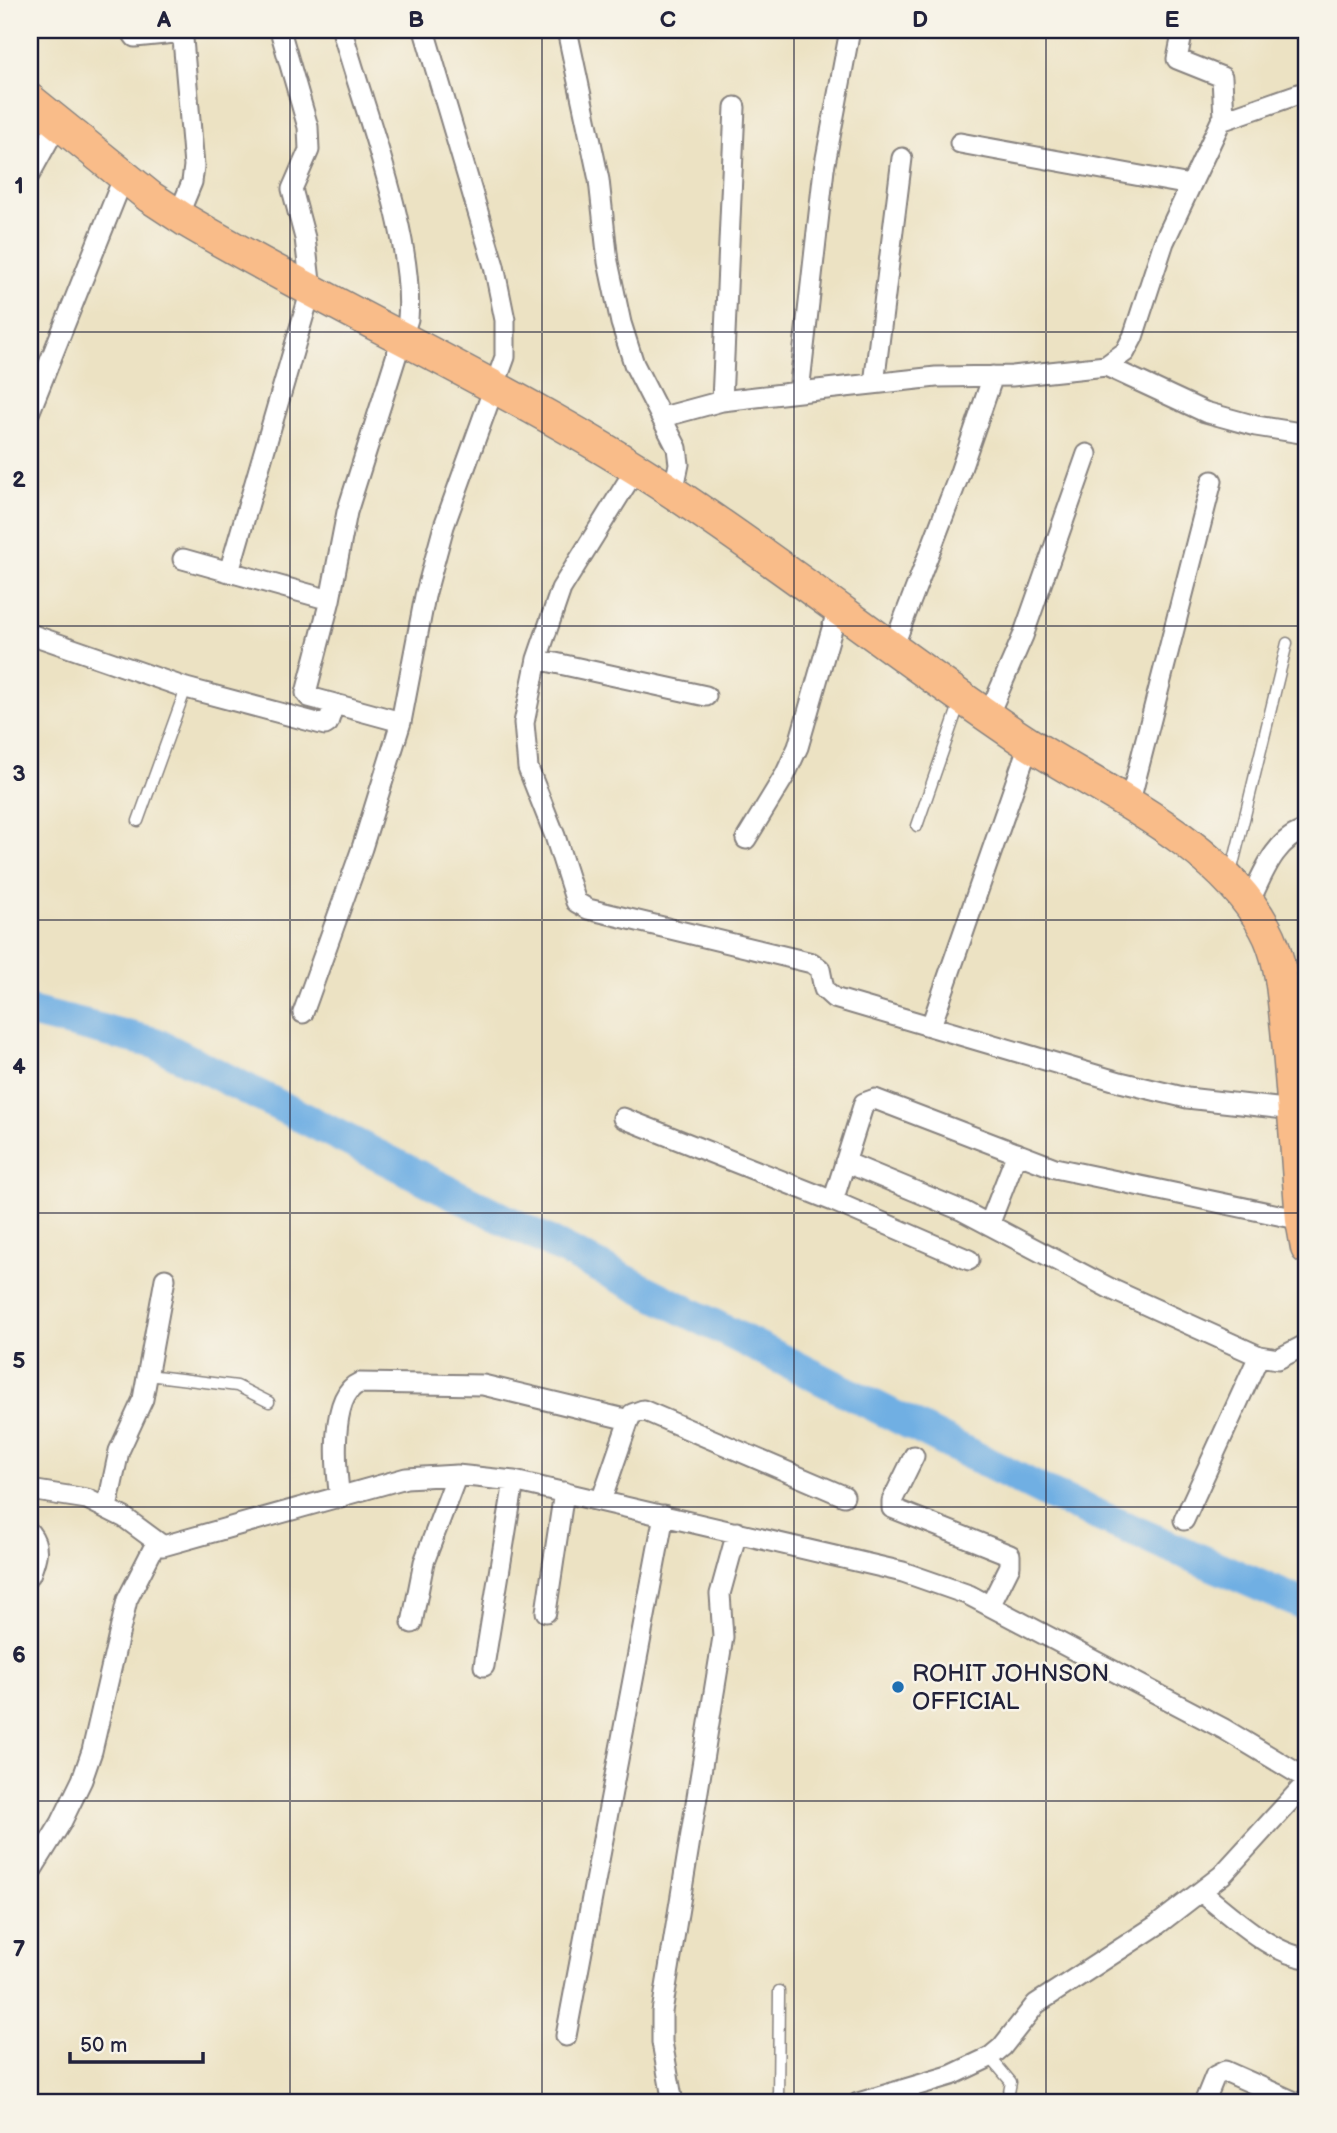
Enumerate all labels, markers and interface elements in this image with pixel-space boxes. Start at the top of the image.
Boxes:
text: A [156,6,172,34]
text: B [408,6,424,34]
text: C [660,6,676,34]
text: D [912,6,928,34]
text: E [1165,6,1180,34]
text: 1 [14,172,24,200]
text: 2 [12,466,26,494]
text: 3 [12,760,26,788]
text: 4 [12,1053,26,1081]
text: 5 [12,1347,26,1375]
text: 6 [12,1641,26,1669]
place label: ROHIT JOHNSON OFFICIAL [912,1659,1109,1716]
marker: ROHIT JOHNSON OFFICIAL [890,1679,906,1695]
text: 7 [13,1935,26,1963]
scale bar [70,2021,203,2065]
text: 50 m [80,2033,127,2058]

